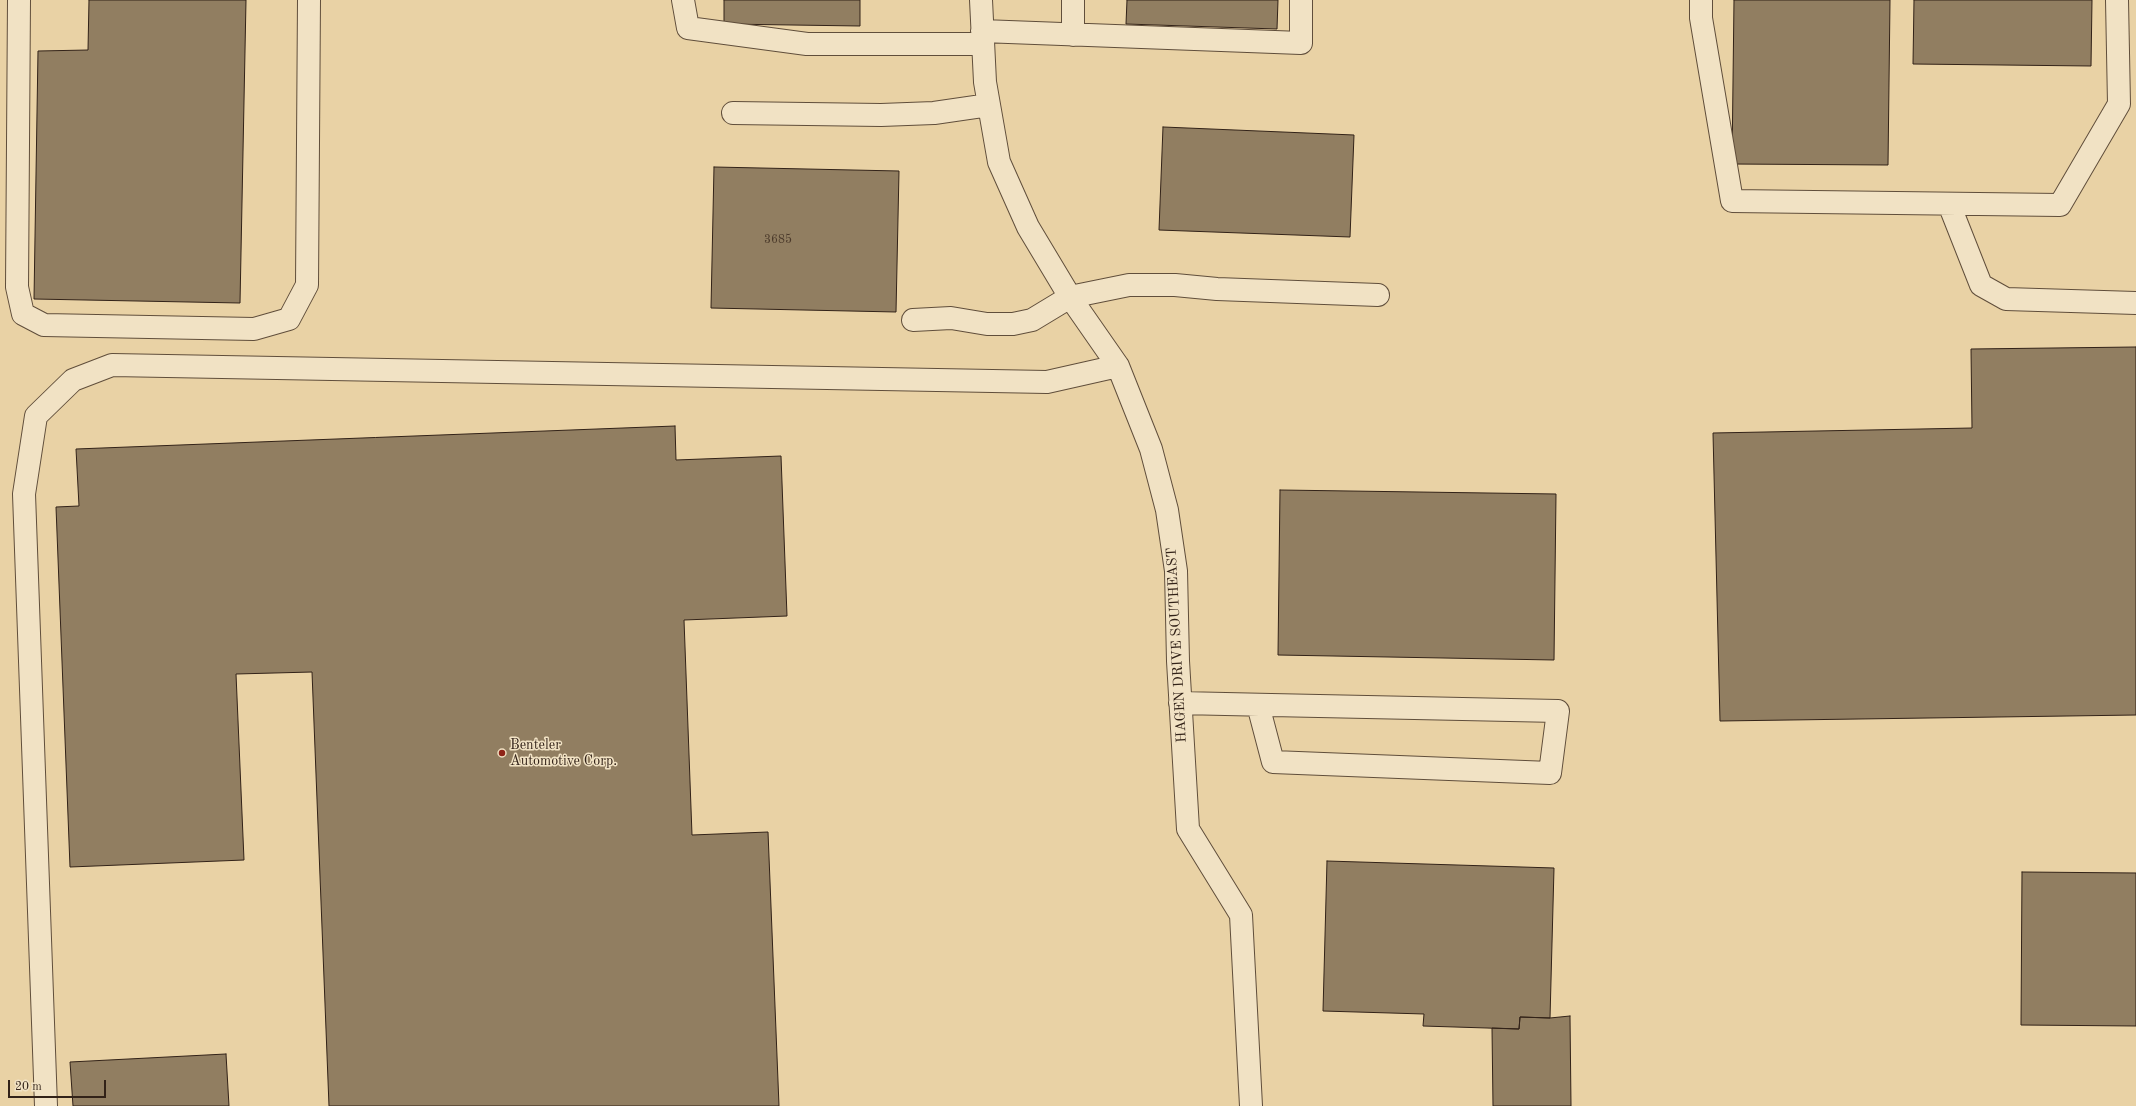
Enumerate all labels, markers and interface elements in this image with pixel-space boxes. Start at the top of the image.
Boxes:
house number: 3685 [764,233,792,247]
street label: HAGEN DRIVE SOUTHEAST [1163,547,1191,743]
place label: Benteler Automotive Corp. [510,737,617,770]
marker: Benteler Automotive Corp. [497,748,507,758]
scale bar [10,1072,108,1098]
text: 20 m [15,1081,42,1093]

